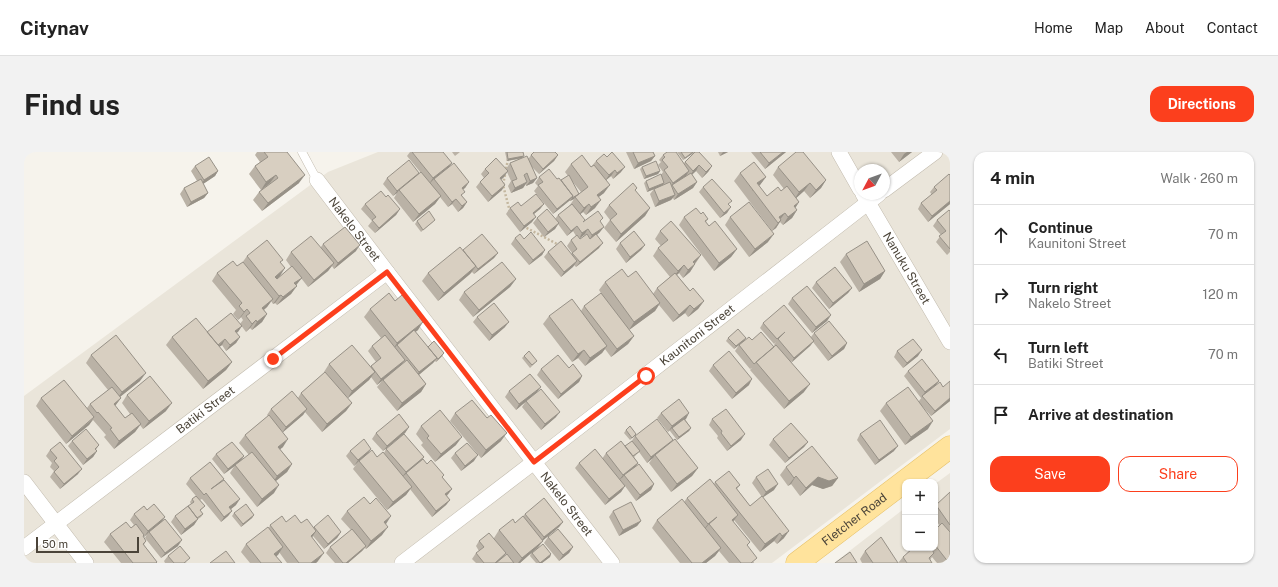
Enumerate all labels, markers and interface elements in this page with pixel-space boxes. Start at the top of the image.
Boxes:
text: Citynav [20,17,89,39]
text: Home [1034,20,1073,36]
text: Map [1095,20,1123,36]
text: About [1145,20,1185,36]
text: Contact [1207,20,1258,36]
button: Directions [1150,86,1254,122]
text: Find us [24,88,120,121]
north arrow [854,164,890,200]
text: 4 min [990,168,1035,188]
text: Walk · 260 m [1160,171,1238,186]
street label: Nakelo Street [326,194,384,264]
text: Continue [1028,219,1093,236]
icon: ahead [990,224,1012,246]
text: 70 m [1208,227,1238,242]
street label: Nanuku Street [880,230,933,307]
text: Kaunitoni Street [1028,236,1126,251]
text: Turn right [1028,279,1098,296]
icon: right [990,284,1012,306]
text: 120 m [1203,287,1238,302]
text: Nakelo Street [1028,296,1111,311]
street label: Kaunitoni Street [657,302,738,369]
text: Turn left [1028,339,1089,356]
icon: left [990,344,1012,366]
text: 70 m [1208,347,1238,362]
route end [264,350,282,368]
text: Batiki Street [1028,356,1104,371]
route start [637,367,655,385]
street label: Batiki Street [173,383,238,437]
icon: arrive [990,404,1012,426]
text: Arrive at destination [1028,406,1173,423]
button: Save [990,456,1110,492]
button: Share [1118,456,1238,492]
street label: Nakelo Street [537,469,596,539]
map controls [902,479,938,551]
button: + [902,479,938,515]
street label: Fletcher Road [819,490,890,549]
button: − [902,515,938,551]
scale bar [36,535,139,554]
text: 50 m [42,538,68,550]

